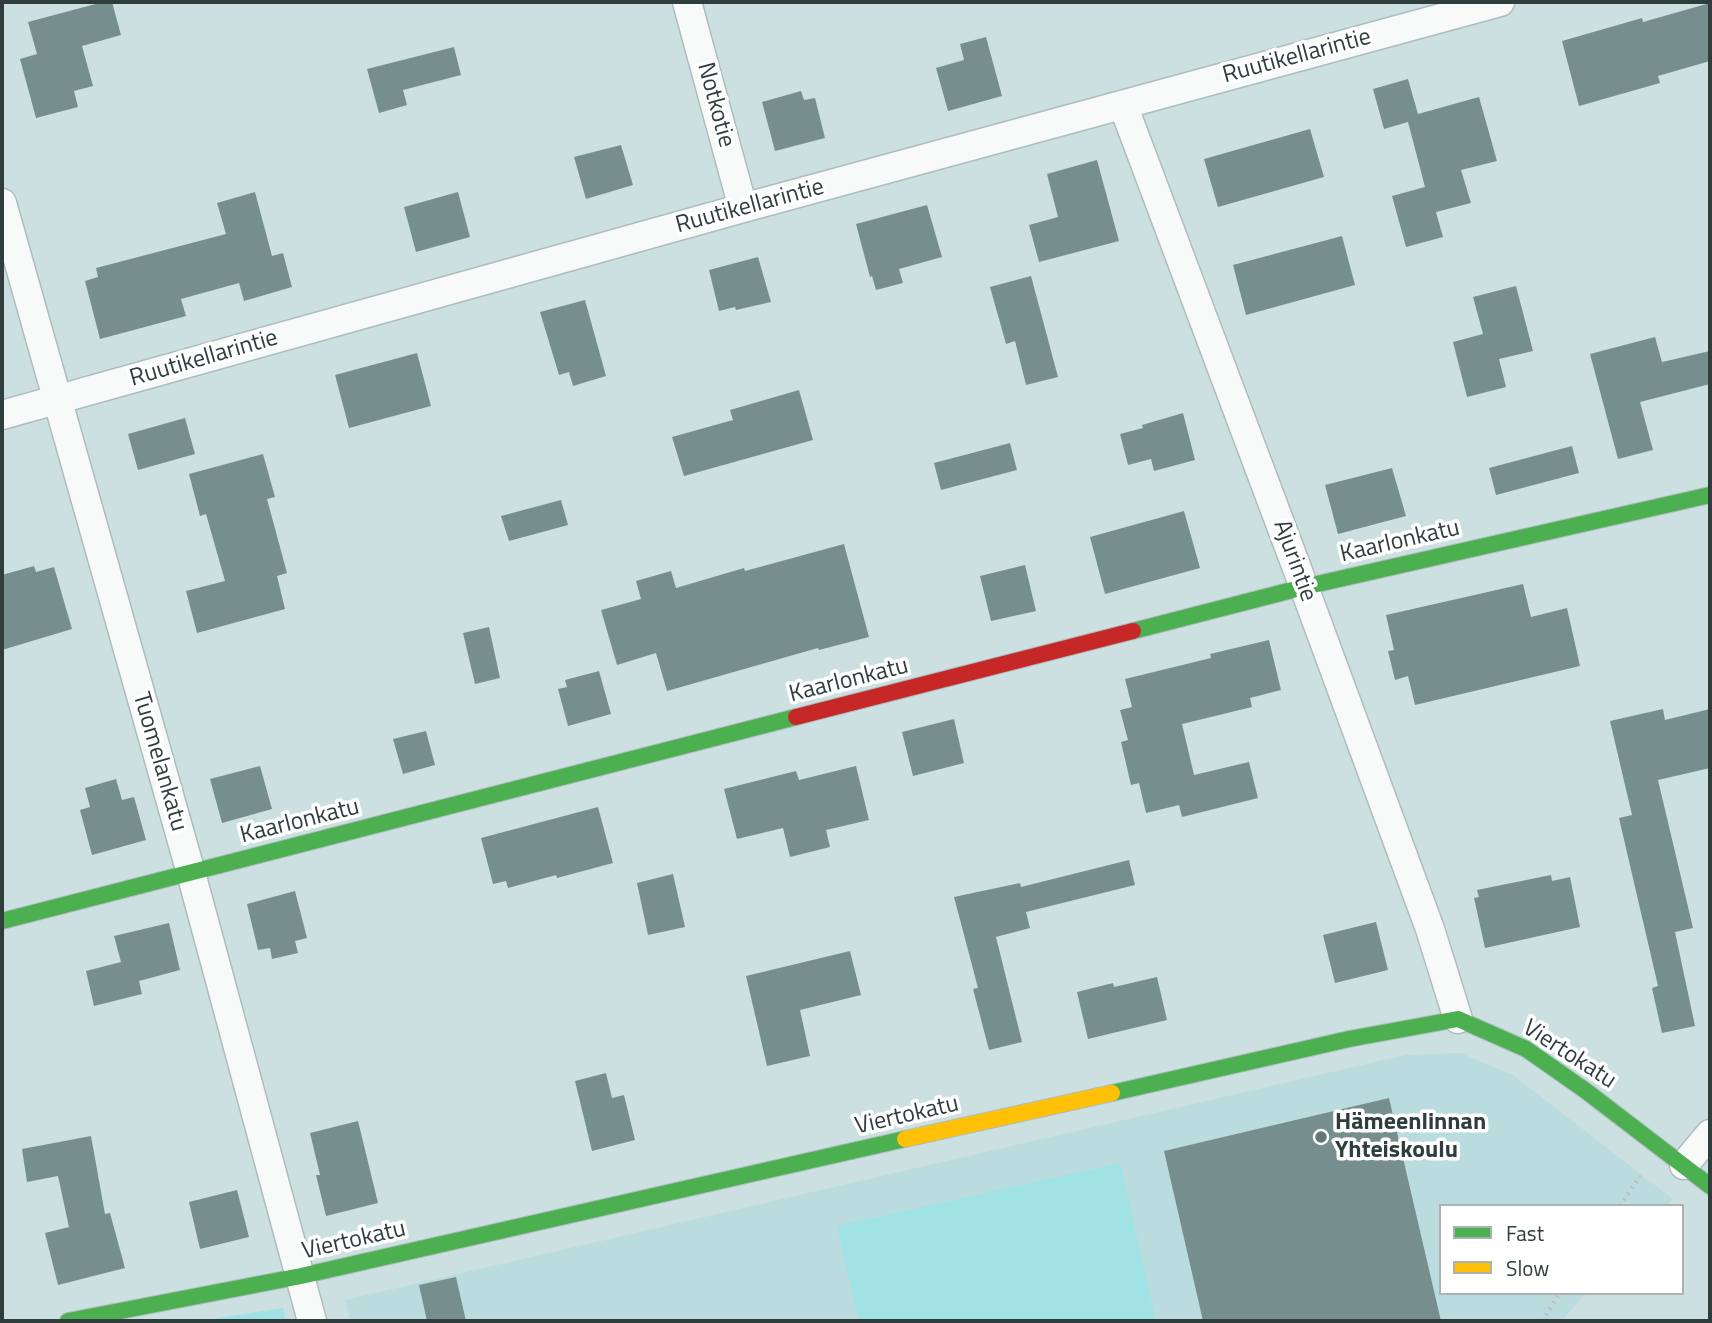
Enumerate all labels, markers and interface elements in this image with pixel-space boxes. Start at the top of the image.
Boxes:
street label: Ruutikellarintie [1220,23,1374,91]
street label: Notkotie [690,59,740,151]
street label: Ruutikellarintie [673,173,827,241]
street label: Ruutikellarintie [127,324,281,394]
street label: Kaarlonkatu [1337,514,1463,570]
street label: Ajurintie [1266,516,1322,606]
street label: Kaarlonkatu [786,652,912,710]
street label: Tuomelankatu [125,689,193,835]
street label: Kaarlonkatu [237,793,363,851]
street label: Viertokatu [1517,1014,1621,1096]
street label: Viertokatu [852,1090,962,1142]
place label: Hämeenlinnan Yhteiskoulu [1335,1109,1486,1165]
marker: Hämeenlinnan Yhteiskoulu [1313,1129,1329,1145]
legend [1439,1204,1684,1295]
street label: Viertokatu [299,1215,409,1267]
text: Fast [1506,1217,1544,1249]
text: Slow [1506,1252,1549,1284]

